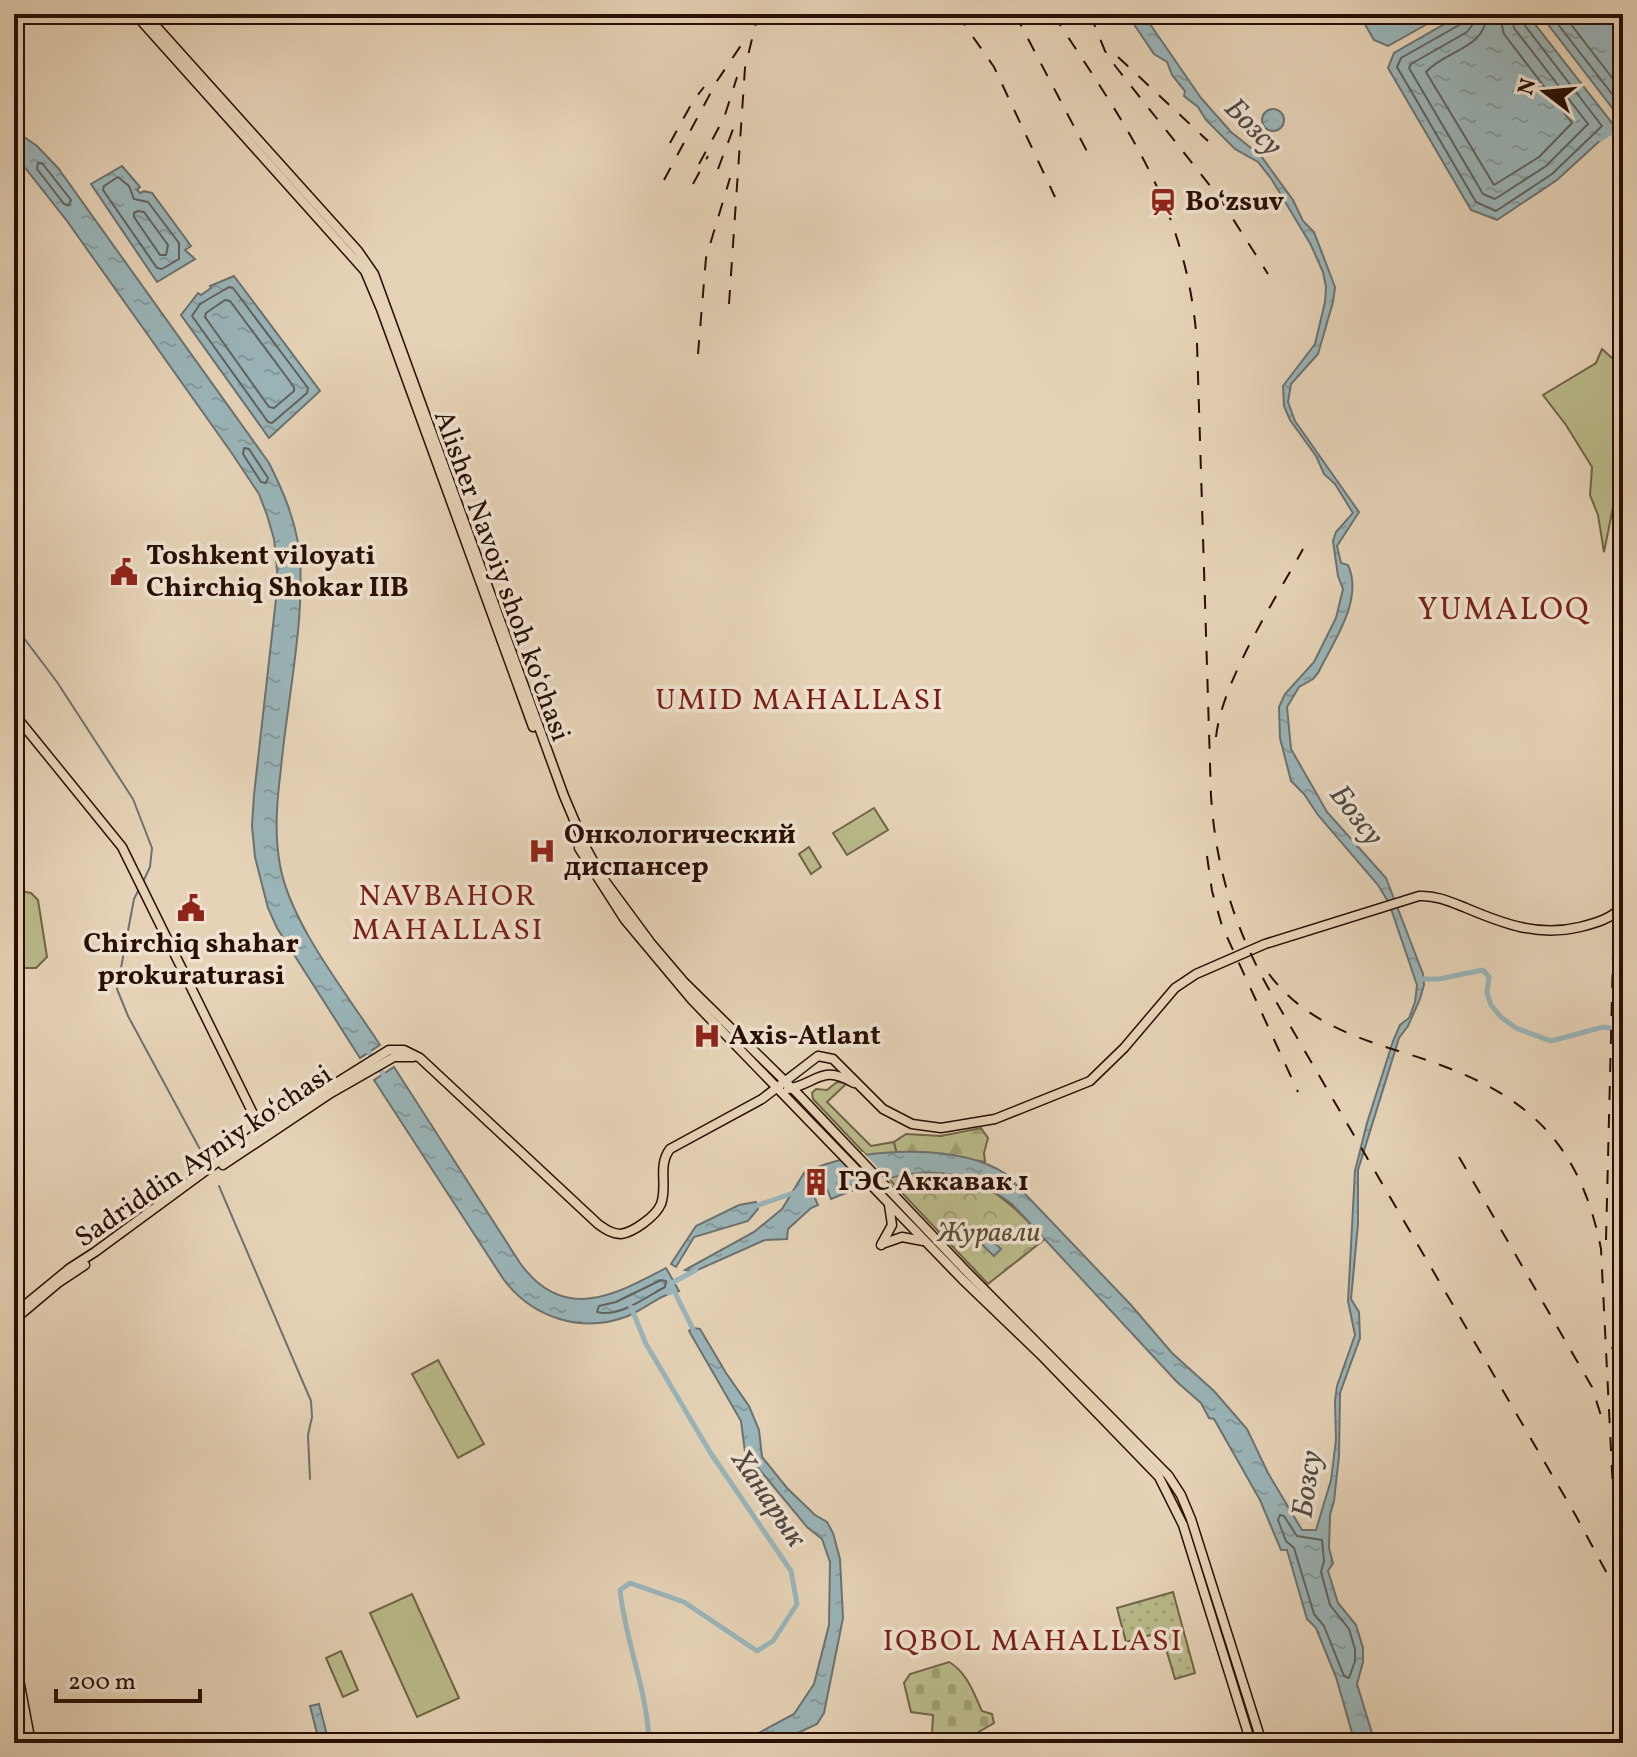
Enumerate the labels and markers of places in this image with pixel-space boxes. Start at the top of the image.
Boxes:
place label: Bo‘zsuv [1185,183,1285,222]
station icon: Bo‘zsuv [1148,187,1178,217]
place label: Toshkent viloyati Chirchiq Shokar IIB [146,537,409,608]
public building icon: Toshkent viloyati Chirchiq Shokar IIB [109,557,139,587]
place label: Онкологический диспансер [564,816,796,887]
hospital icon: Онкологический диспансер [527,836,557,866]
public building icon: Chirchiq shahar prokuraturasi [176,893,206,923]
place label: Chirchiq shahar prokuraturasi [83,925,299,996]
place label: Axis-Atlant [729,1017,881,1056]
hospital icon: Axis-Atlant [692,1021,722,1051]
place label: ГЭС Аккавак 1 [838,1163,1029,1202]
building icon: ГЭС Аккавак 1 [801,1167,831,1197]

